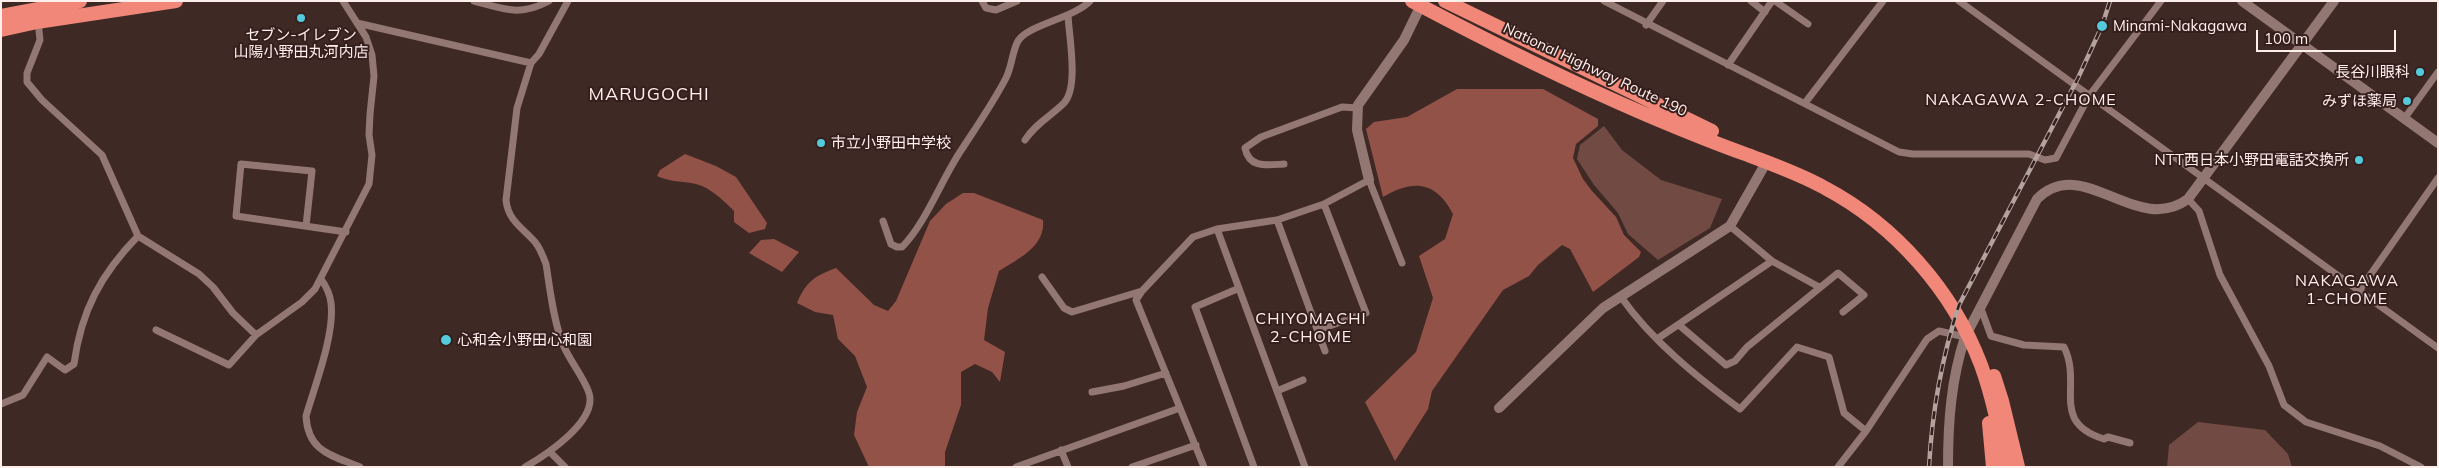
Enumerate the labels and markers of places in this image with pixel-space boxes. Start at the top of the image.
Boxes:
marker: セブン-イレブン 山陽小野田丸河内店 [295,12,307,24]
place label: Minami-Nakagawa [2113,17,2247,35]
marker: Minami-Nakagawa [2095,19,2109,33]
place label: セブン-イレブン 山陽小野田丸河内店 [234,26,368,61]
place label: 長谷川眼科 [2335,63,2410,81]
marker: 長谷川眼科 [2414,66,2426,78]
place label: みずほ薬局 [2322,92,2397,110]
marker: みずほ薬局 [2401,95,2413,107]
place label: 市立小野田中学校 [831,134,951,152]
marker: 市立小野田中学校 [815,137,827,149]
place label: NTT西日本小野田電話交換所 [2155,151,2349,169]
marker: NTT西日本小野田電話交換所 [2353,154,2365,166]
place label: 心和会小野田心和園 [457,331,592,349]
marker: 心和会小野田心和園 [439,333,453,347]

